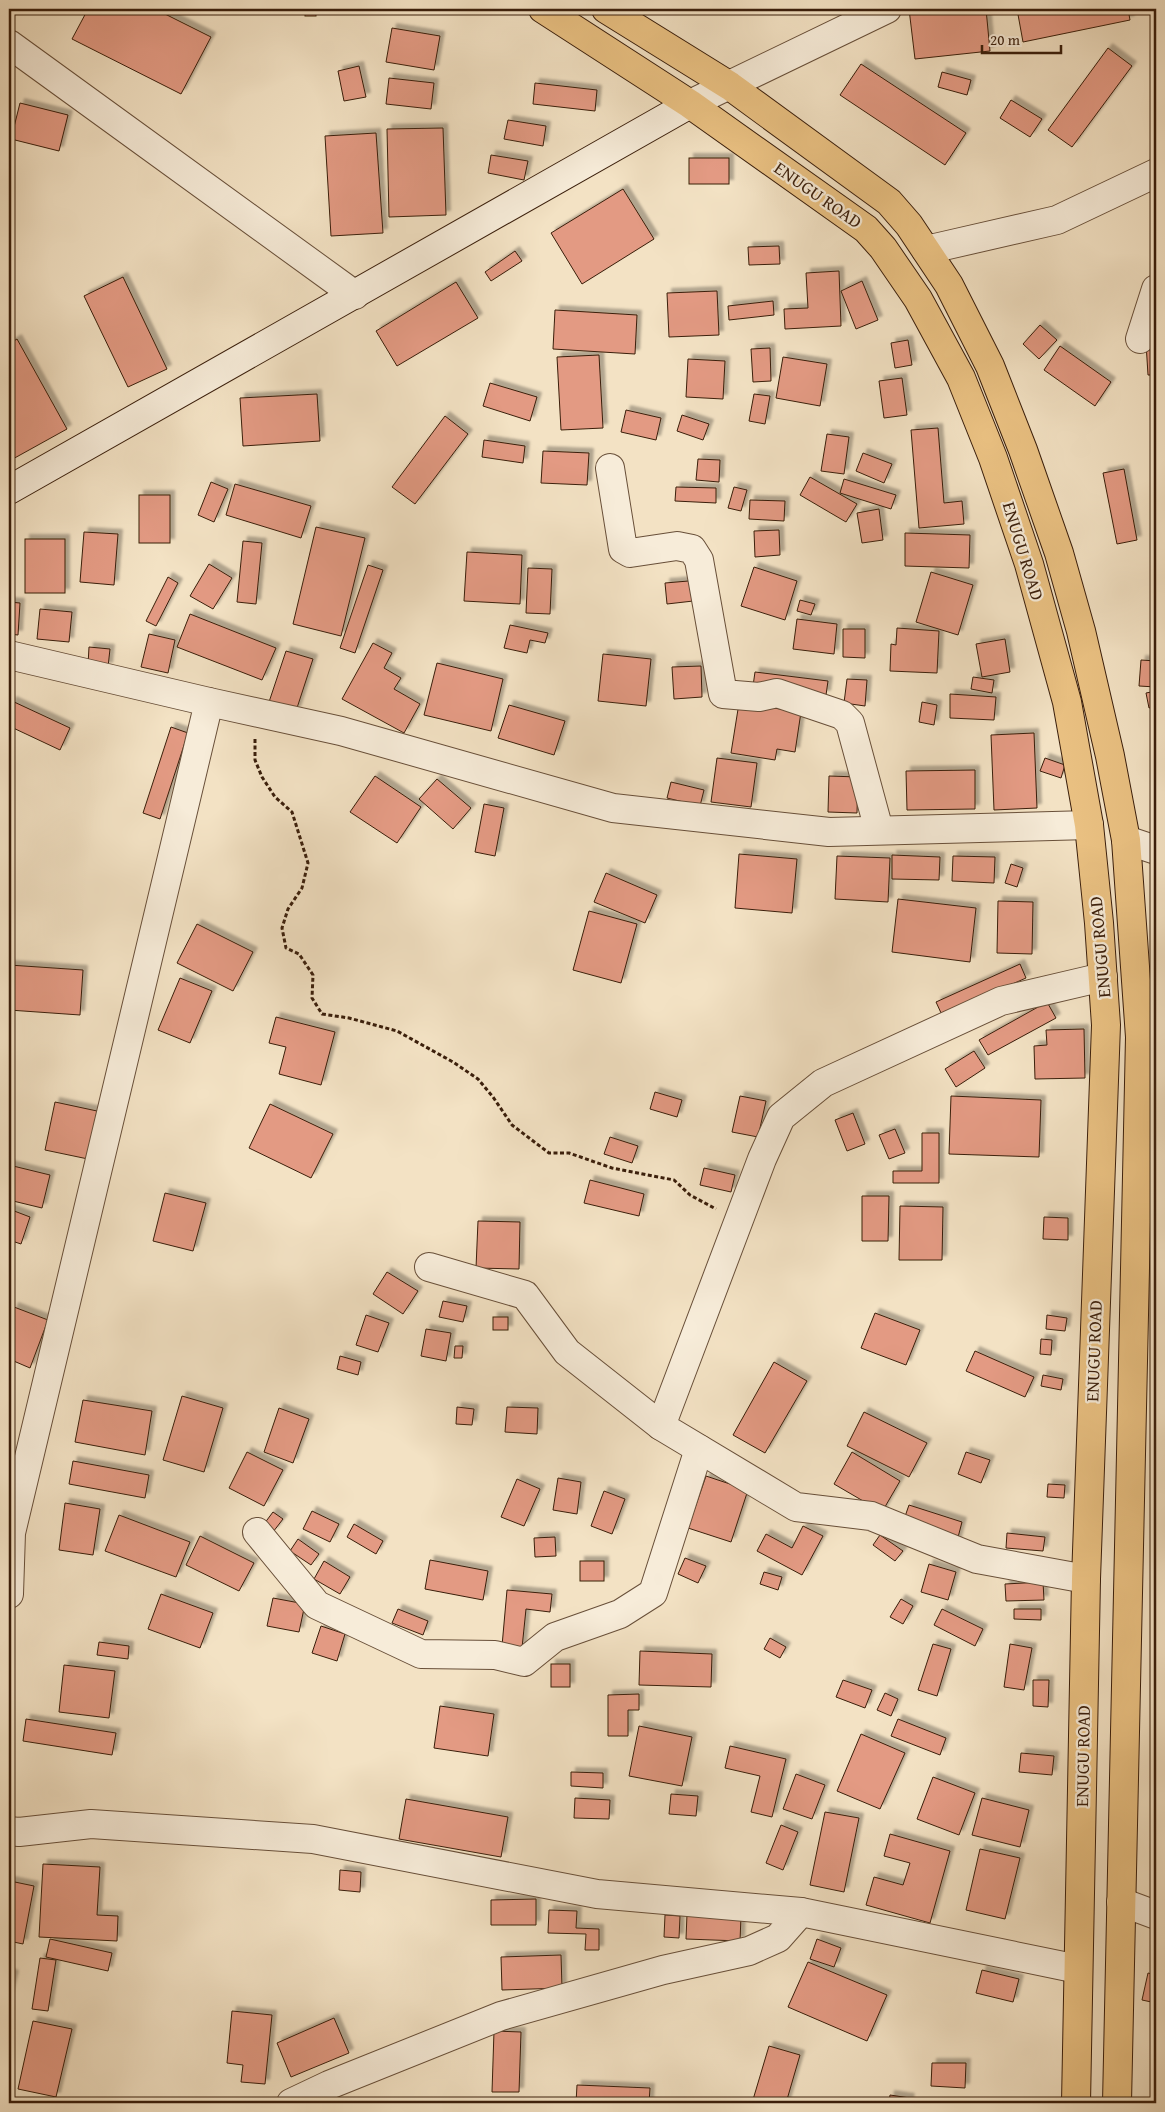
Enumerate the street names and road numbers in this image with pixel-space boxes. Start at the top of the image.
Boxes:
street label: ENUGU ROAD [769,154,868,235]
street label: ENUGU ROAD [996,498,1051,604]
street label: ENUGU ROAD [1082,895,1117,999]
street label: ENUGU ROAD [1078,1300,1109,1402]
street label: ENUGU ROAD [1068,1705,1097,1807]

